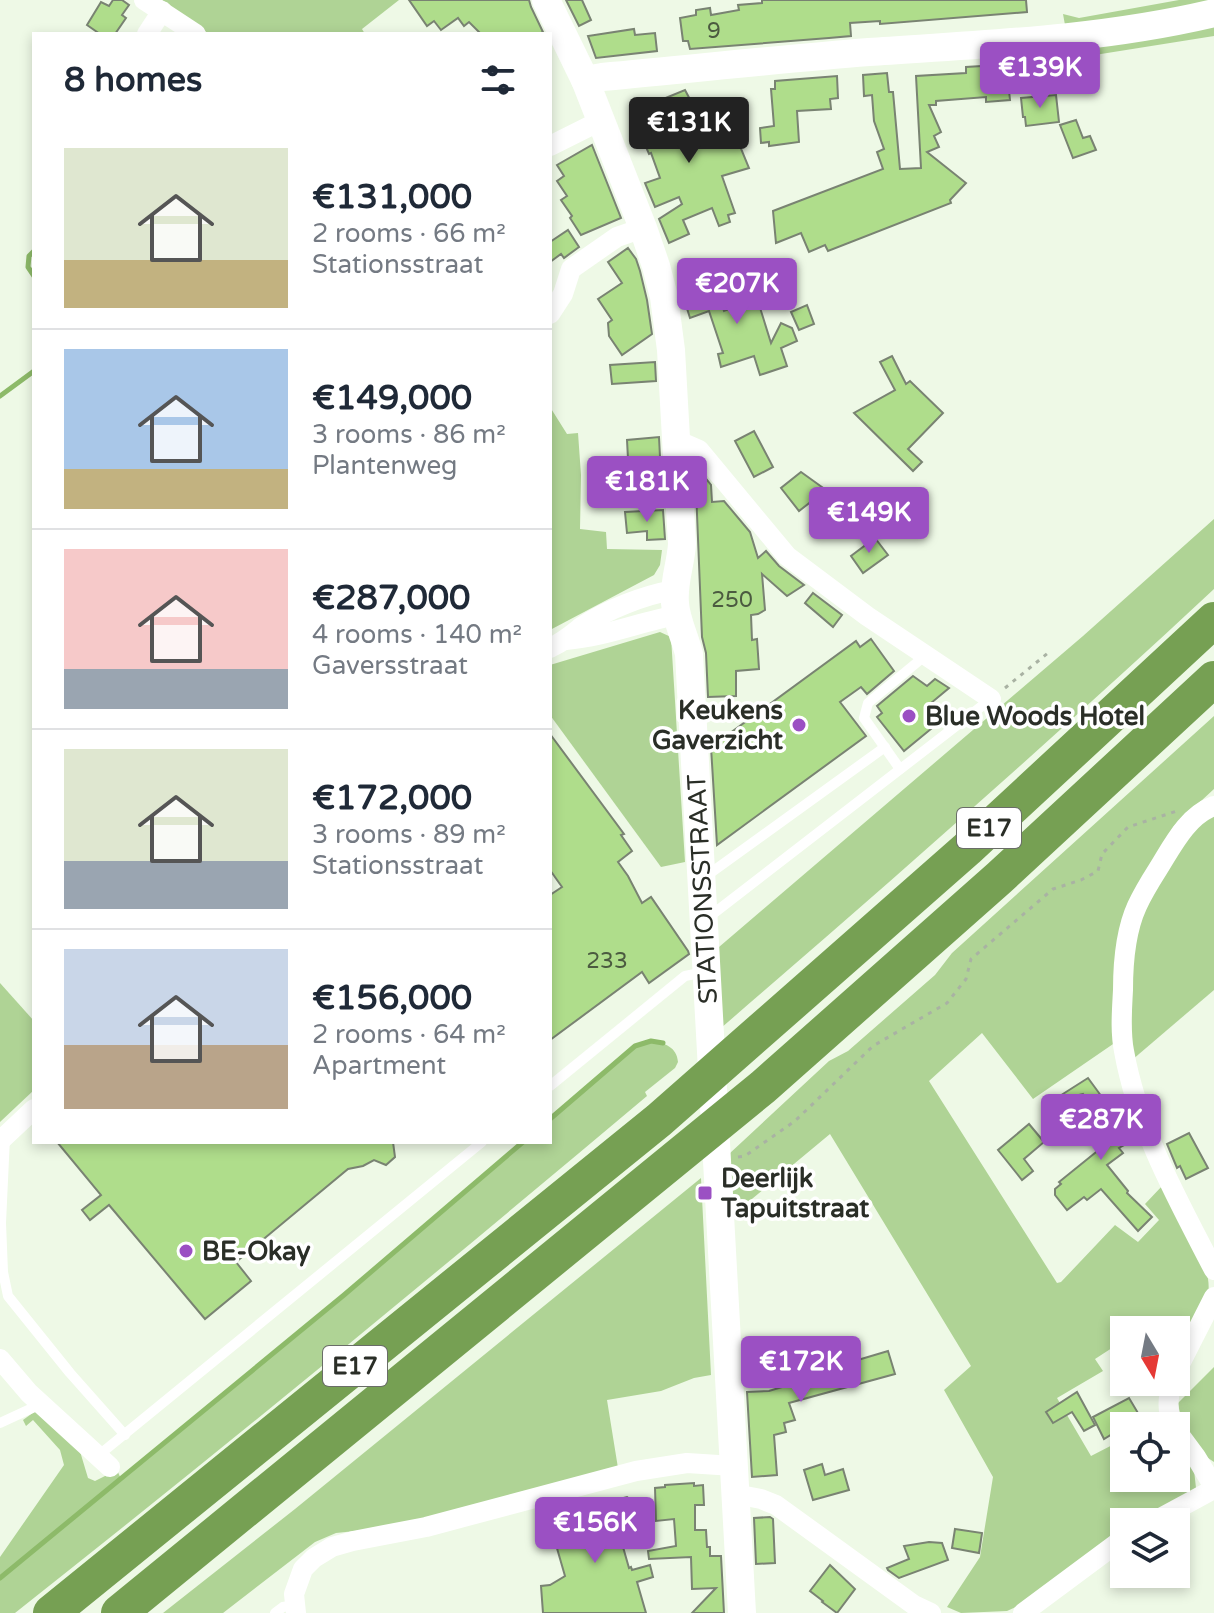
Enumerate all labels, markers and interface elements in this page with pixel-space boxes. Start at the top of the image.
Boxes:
house number: 9 [707,18,721,44]
pin: €139K [984,42,1096,110]
text: €139K [998,52,1082,83]
icon: filters [476,58,520,102]
text: 8 homes [64,60,202,101]
pin: €131K [633,97,745,165]
text: €131K [647,107,731,138]
text: €131,000 [312,177,472,218]
icon: home [128,180,224,276]
text: 2 rooms · 66 m² [312,218,506,249]
text: Stationsstraat [312,249,483,280]
pin: €207K [681,258,793,326]
text: €207K [695,268,779,299]
text: €149,000 [312,378,472,419]
icon: home [128,381,224,477]
text: 3 rooms · 86 m² [312,419,506,450]
text: Plantenweg [312,450,458,481]
pin: €181K [591,456,703,524]
text: €181K [605,466,689,497]
pin: €149K [813,487,925,555]
text: €149K [827,497,911,528]
text: €287,000 [312,578,470,619]
icon: home [128,581,224,677]
house number: 250 [711,587,753,613]
text: 4 rooms · 140 m² [312,619,522,650]
text: Gaversstraat [312,650,468,681]
place label: Keukens Gaverzicht [652,695,783,756]
place label: Blue Woods Hotel [925,701,1145,732]
marker: Blue Woods Hotel [900,707,918,725]
marker: Keukens Gaverzicht [790,716,808,734]
street label: STATIONSSTRAAT [681,773,724,1005]
text: €172,000 [312,778,472,819]
icon: home [128,781,224,877]
road number: E17 [957,808,1021,848]
text: 3 rooms · 89 m² [312,819,506,850]
text: Stationsstraat [312,850,483,881]
house number: 233 [586,948,628,974]
text: €156,000 [312,978,472,1019]
icon: home [128,981,224,1077]
text: 2 rooms · 64 m² [312,1019,506,1050]
text: Apartment [312,1050,446,1081]
pin: €287K [1045,1094,1157,1162]
text: €287K [1059,1104,1143,1135]
place label: Deerlijk Tapuitstraat [720,1163,869,1224]
marker: Deerlijk Tapuitstraat [696,1184,714,1202]
place label: BE-Okay [202,1236,310,1267]
marker: BE-Okay [177,1242,195,1260]
north arrow [1110,1316,1190,1396]
map controls [1110,1316,1190,1588]
pin: €172K [745,1336,857,1404]
road number: E17 [323,1346,387,1386]
text: €172K [759,1346,843,1377]
button: locate [1110,1412,1190,1492]
pin: €156K [539,1497,651,1565]
text: €156K [553,1507,637,1538]
button: layers [1110,1508,1190,1588]

